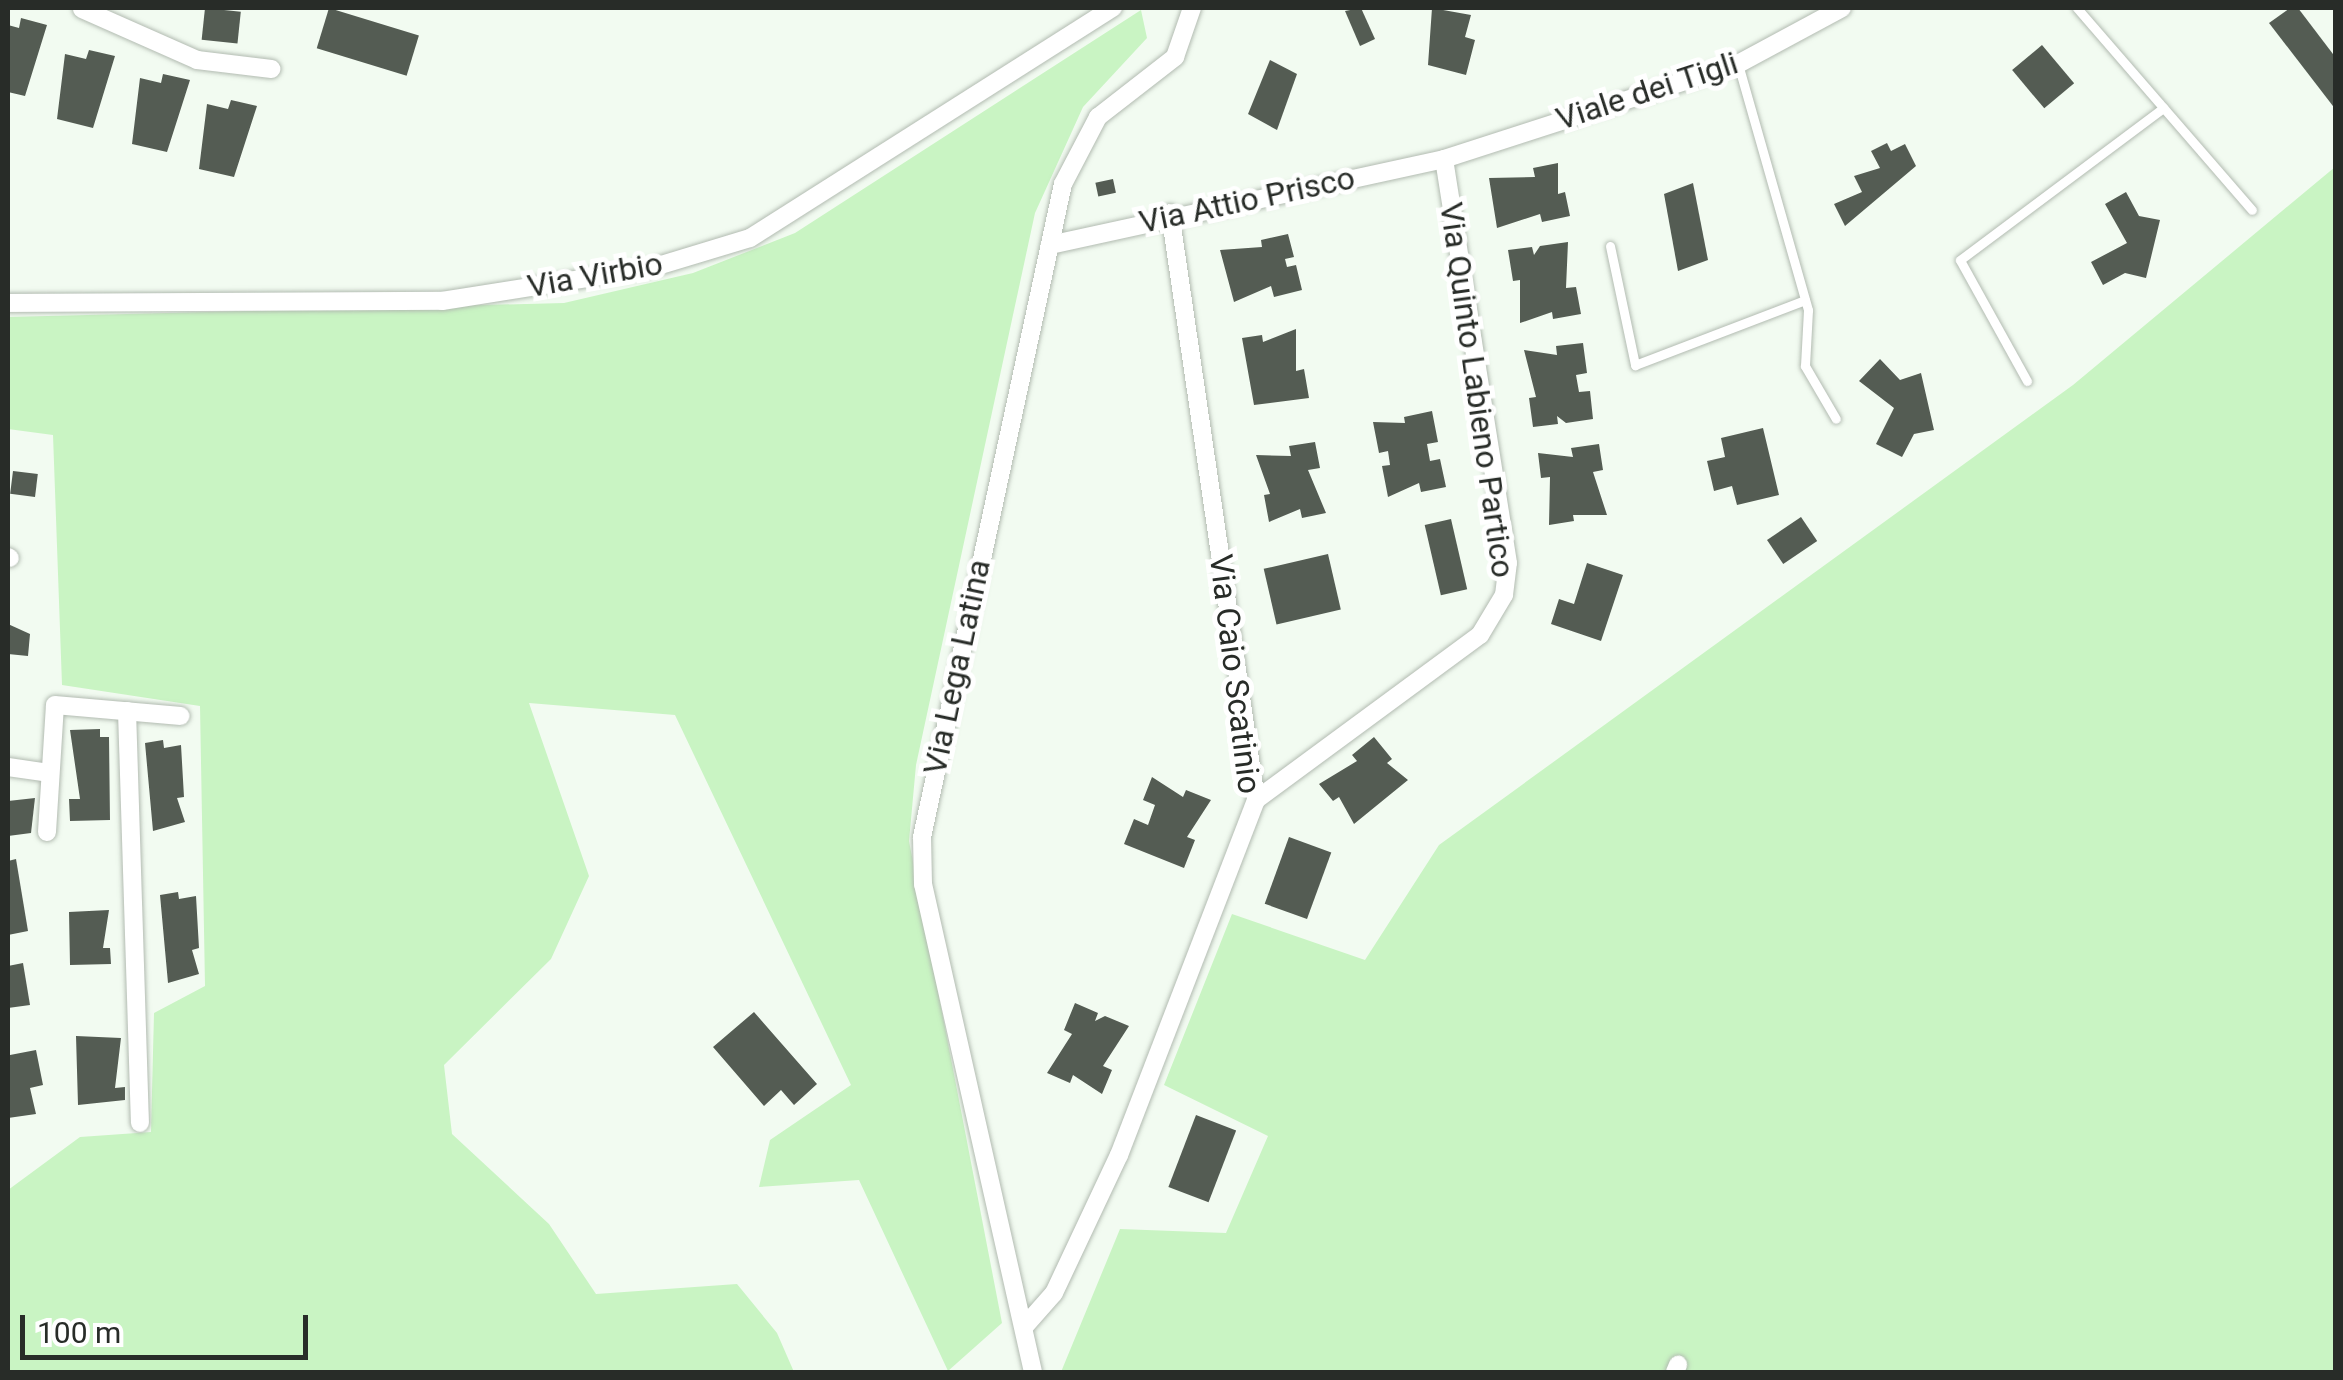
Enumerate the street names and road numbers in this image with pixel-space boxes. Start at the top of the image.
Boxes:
street label: Viale dei Tigli [1551,43,1743,139]
street label: Via Attio Prisco [1136,158,1358,242]
street label: Via Quinto Labieno Partico [1432,200,1522,580]
street label: Via Virbio [524,244,666,306]
street label: Via Caio Scatinio [1201,552,1269,796]
street label: Via Lega Latina [915,556,999,778]

